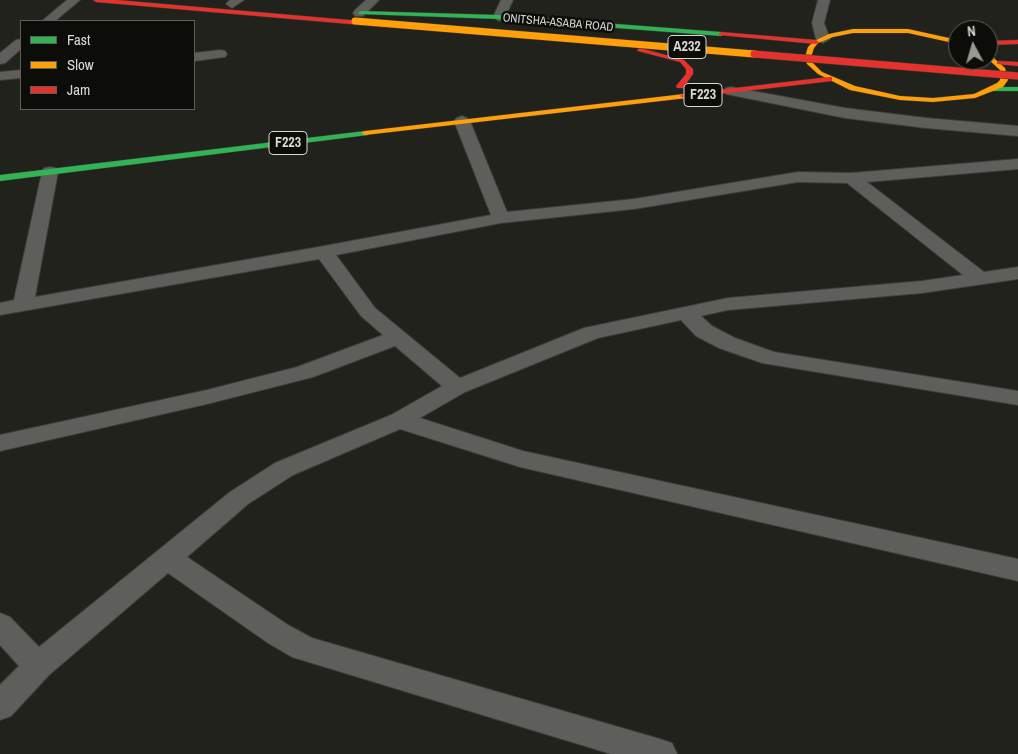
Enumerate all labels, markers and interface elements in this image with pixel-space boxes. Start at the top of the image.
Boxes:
street label: ONITSHA-ASABA ROAD [502,11,614,35]
legend [20,20,195,110]
north arrow [948,20,998,70]
text: N [966,22,977,40]
text: Fast [67,29,90,50]
road number: A232 [668,36,706,58]
text: Slow [67,54,94,75]
text: Jam [67,79,90,100]
road number: F223 [684,84,722,106]
road number: F223 [269,132,307,154]

